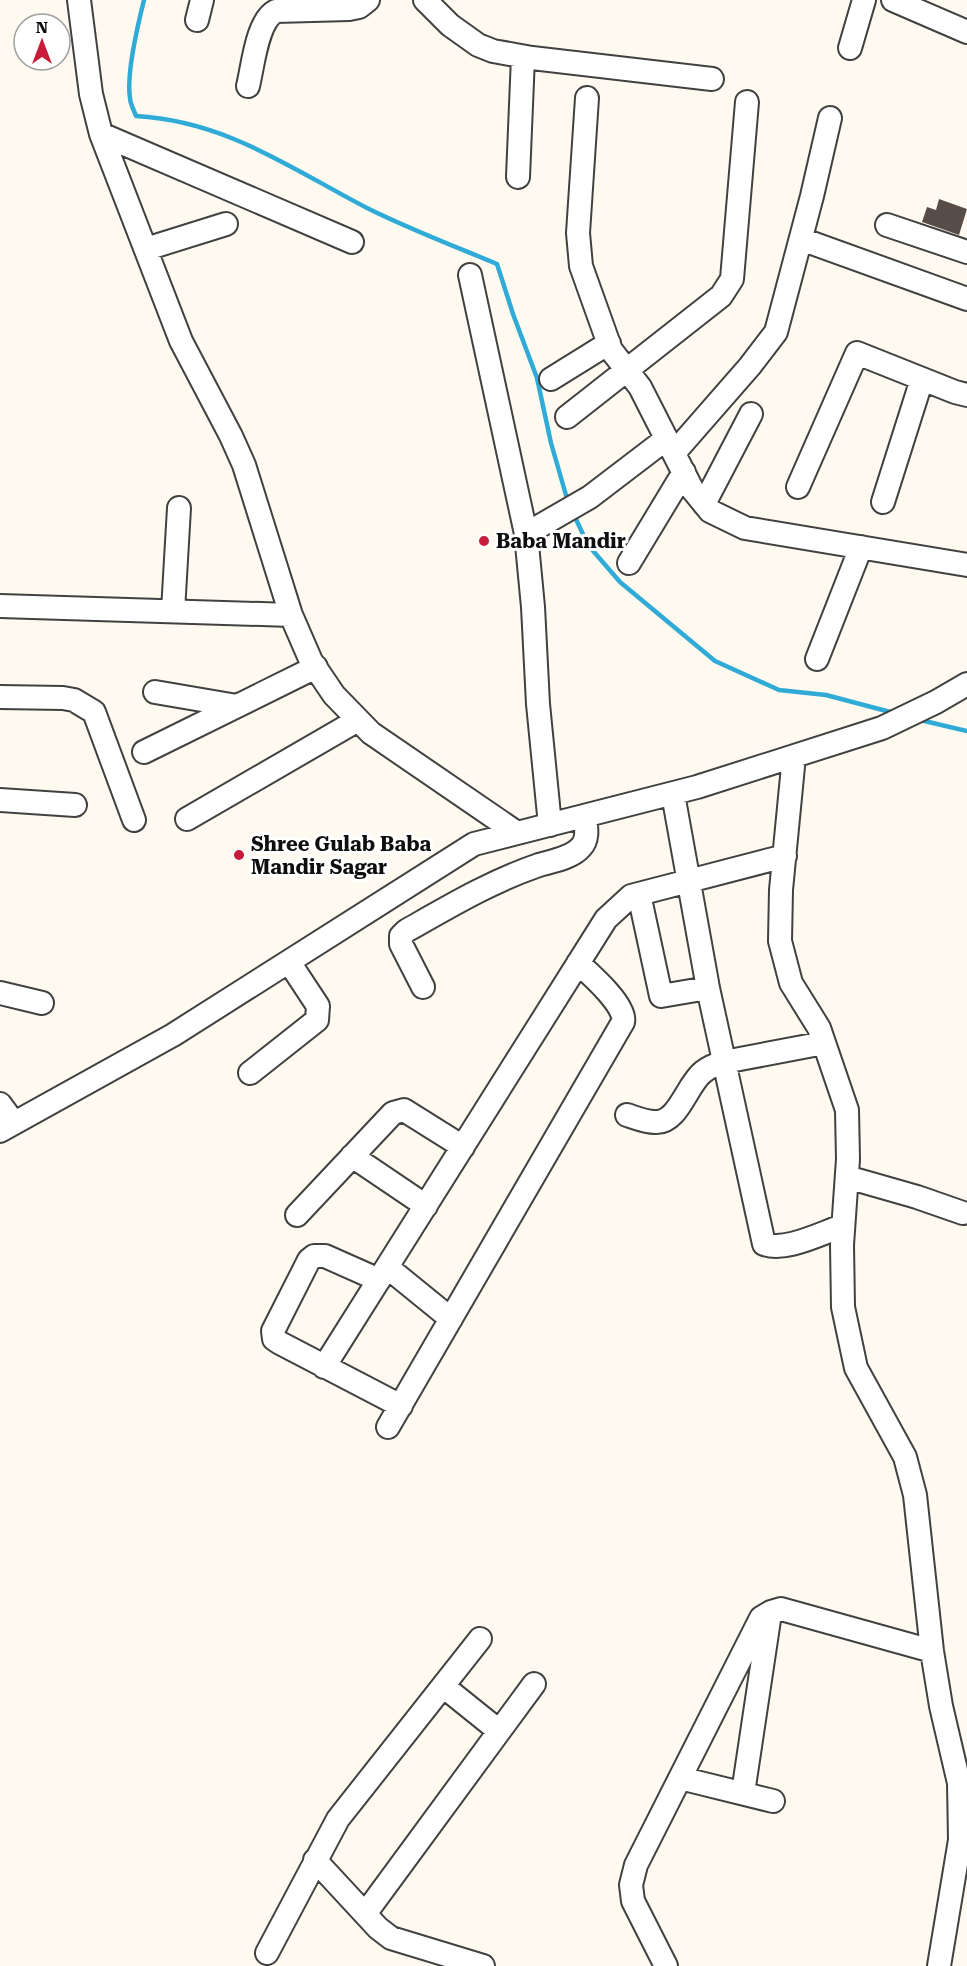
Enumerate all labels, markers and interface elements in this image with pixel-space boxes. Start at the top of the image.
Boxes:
north arrow [12,12,72,72]
text: N [36,18,48,37]
place label: Baba Mandir [496,529,626,553]
marker: Baba Mandir [477,534,491,548]
place label: Shree Gulab Baba Mandir Sagar [251,832,431,879]
marker: Shree Gulab Baba Mandir Sagar [232,848,246,862]

